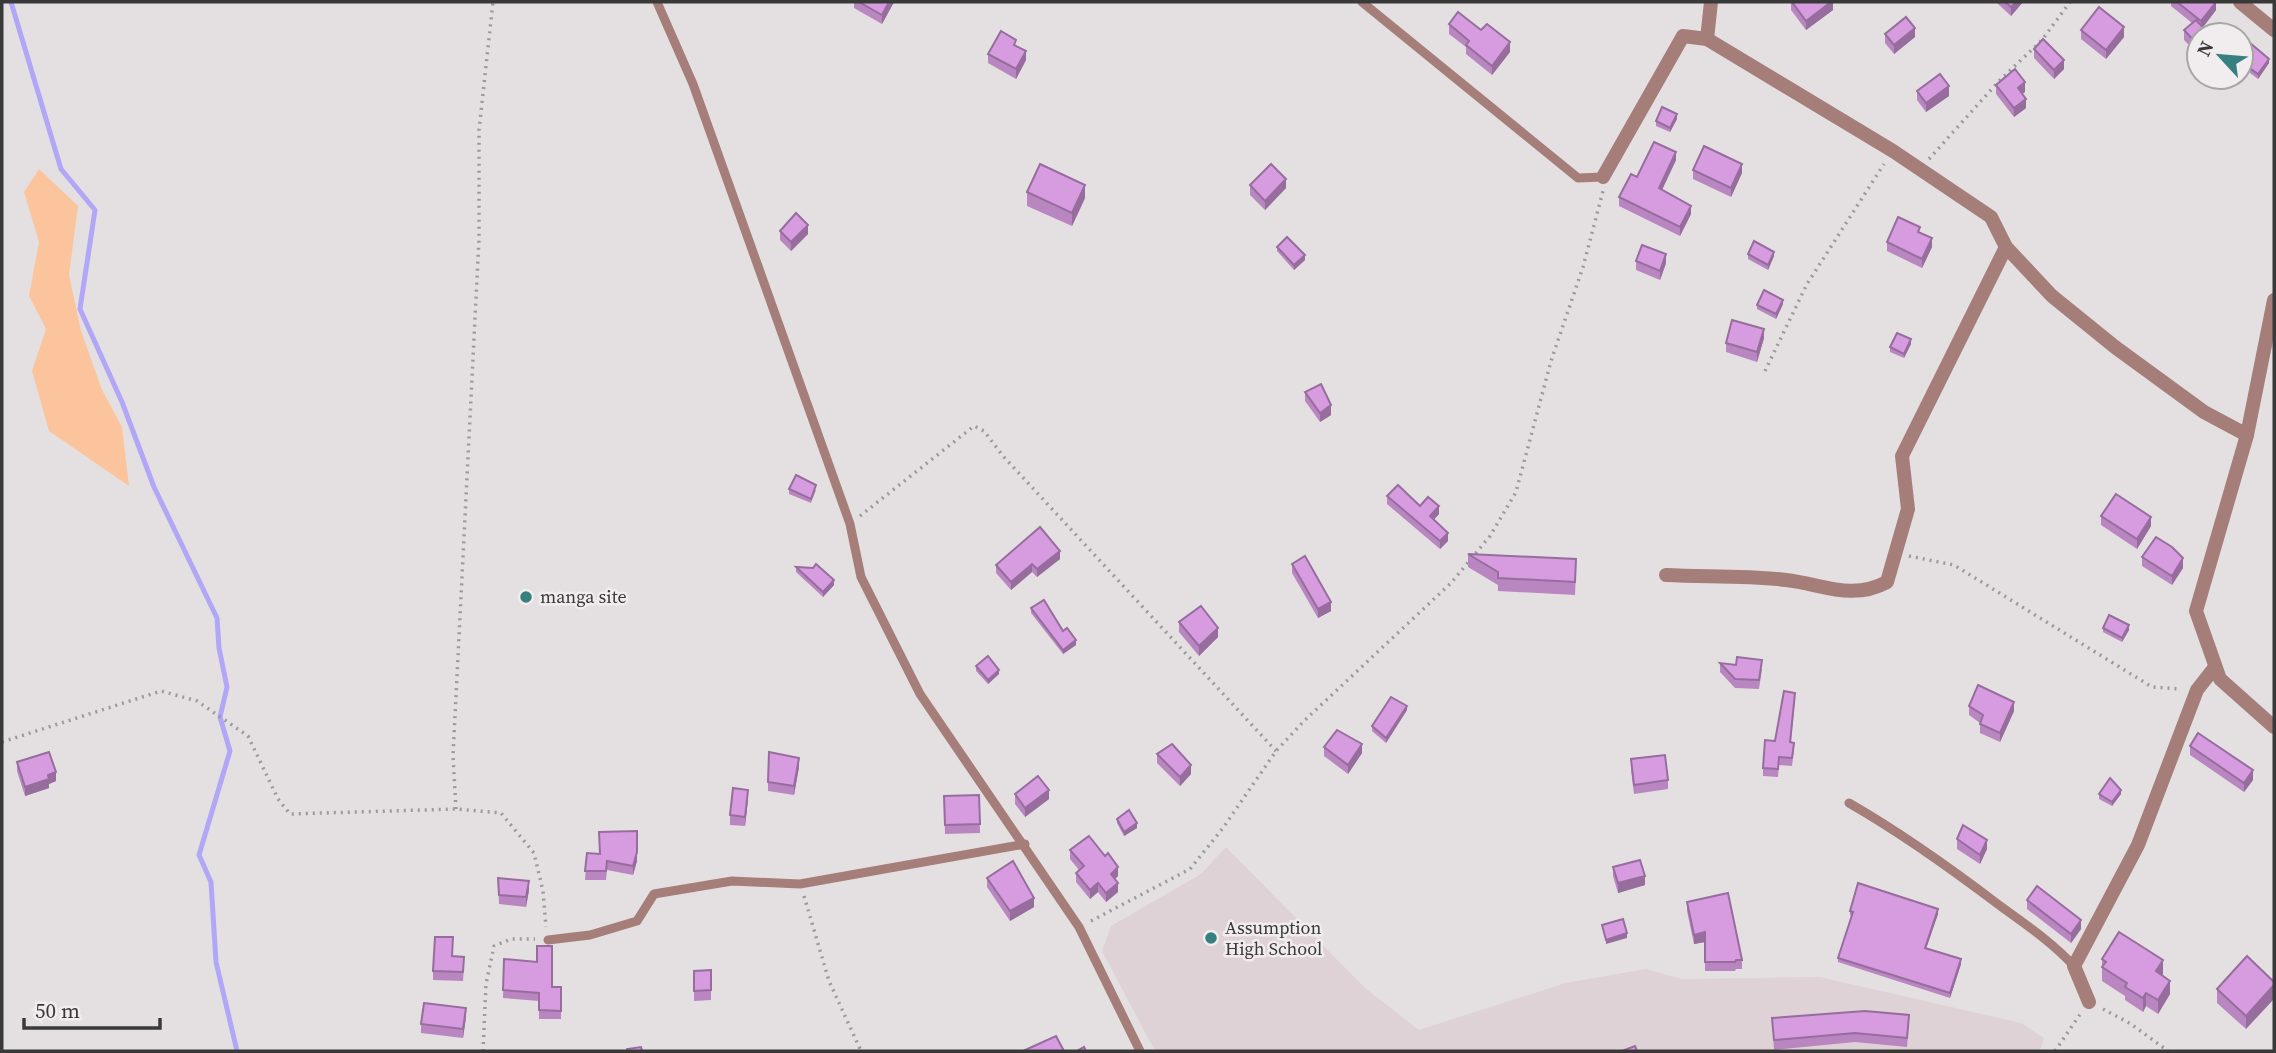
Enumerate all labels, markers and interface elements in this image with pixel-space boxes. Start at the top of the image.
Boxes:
north arrow [2185,21,2255,91]
text: N [2190,36,2220,60]
place label: manga site [540,584,627,609]
marker: manga site [518,589,534,605]
place label: Assumption High School [1225,915,1322,961]
marker: Assumption High School [1203,930,1219,946]
scale bar [24,986,161,1030]
text: 50 m [35,996,80,1025]

